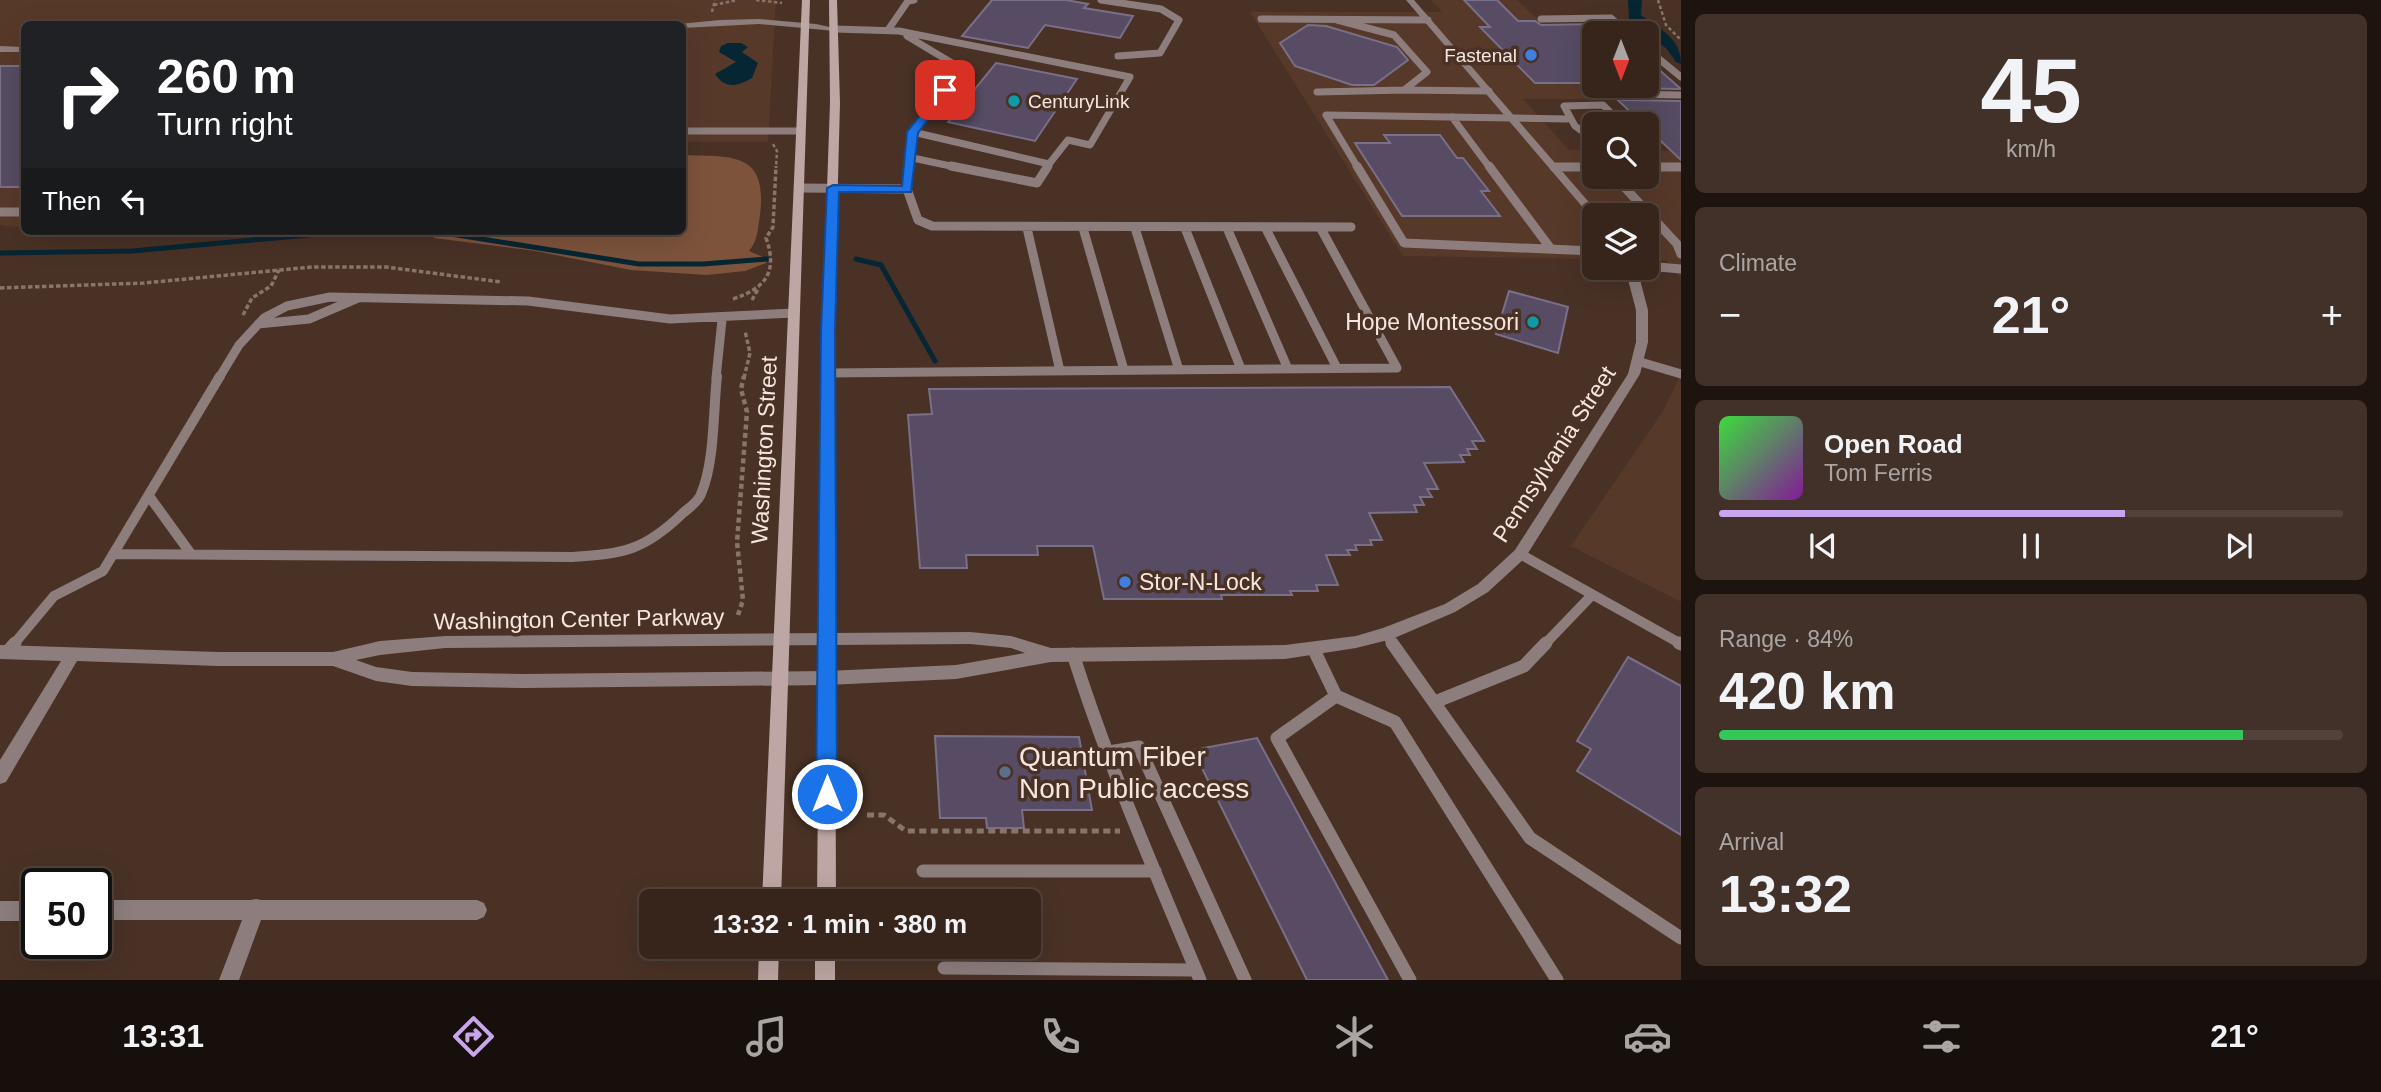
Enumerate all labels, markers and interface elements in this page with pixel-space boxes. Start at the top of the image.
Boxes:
north arrow [1582,21,1659,98]
map controls [1582,21,1659,280]
text: 45 [1980,40,2082,141]
place label: Fastenal [1444,45,1517,66]
marker: Fastenal [1523,47,1539,63]
icon: right [42,49,133,140]
text: 260 m [157,49,296,103]
pin [915,60,975,120]
icon: arrive [926,71,964,109]
place label: CenturyLink [1028,91,1130,112]
marker: CenturyLink [1006,93,1022,109]
text: Turn right [157,106,293,142]
button: search [1582,112,1659,189]
text: km/h [2006,136,2056,162]
icon: left [115,182,153,220]
text: Then [42,186,101,216]
button: layers [1582,203,1659,280]
text: Climate [1719,250,1797,276]
text: 21° [1992,286,2070,344]
text: − [1719,294,1741,336]
text: + [2321,294,2343,336]
place label: Hope Montessori [1345,309,1519,335]
marker: Hope Montessori [1525,314,1541,330]
street label: Washington Street [746,355,782,545]
street label: Pennsylvania Street [1487,361,1621,547]
text: Open Road [1824,429,1963,459]
text: Tom Ferris [1824,460,1933,486]
icon: previous [1804,527,1842,565]
icon: pause [2012,527,2050,565]
icon: next [2220,527,2258,565]
place label: Stor-N-Lock [1139,569,1262,595]
marker: Stor-N-Lock [1117,574,1133,590]
street label: Washington Center Parkway [433,603,725,635]
text: Range · 84% [1719,626,1853,652]
text: 420 km [1719,662,1895,720]
place label: Quantum Fiber Non Public access [1019,741,1249,804]
position arrow [790,757,864,831]
marker: Quantum Fiber Non Public access [997,764,1013,780]
text: Arrival [1719,829,1784,855]
text: 13:32 [1719,865,1852,923]
speed limit sign: 50 [21,868,112,959]
text: 13:32 · 1 min · 380 m [713,909,967,939]
icon: directions [449,1012,498,1061]
icon: music [742,1012,791,1061]
icon: phone [1036,1012,1085,1061]
icon: climate [1330,1012,1379,1061]
icon: car [1623,1012,1672,1061]
icon: filters [1917,1012,1966,1061]
text: 13:31 [122,1018,204,1054]
text: 21° [2210,1018,2259,1054]

